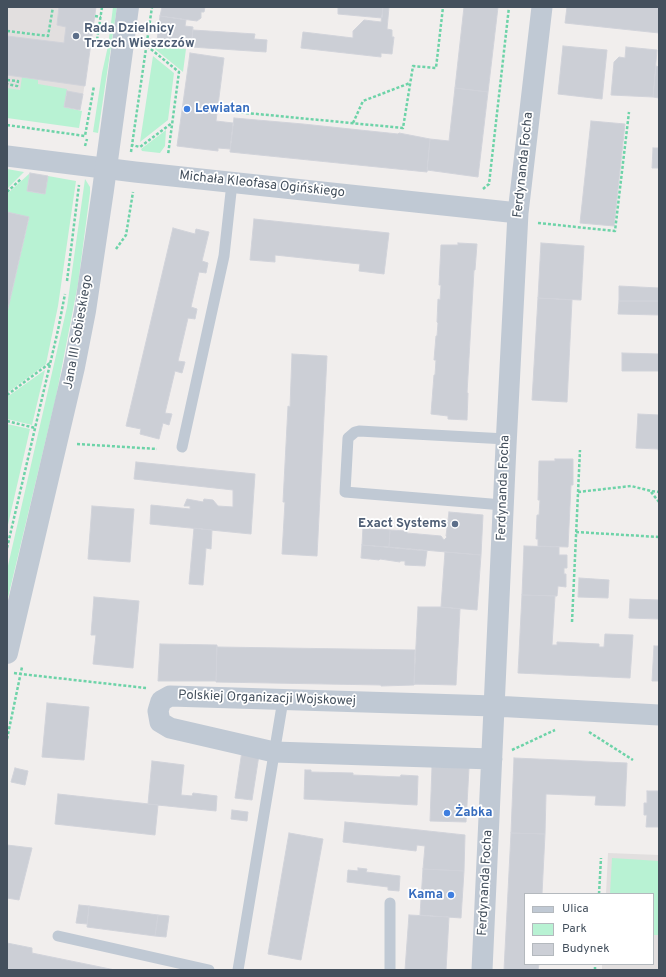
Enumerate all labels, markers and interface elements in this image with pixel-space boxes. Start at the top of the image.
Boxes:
place label: Rada Dzielnicy Trzech Wieszczów [84,21,195,52]
marker: Rada Dzielnicy Trzech Wieszczów [71,31,81,41]
place label: Lewiatan [195,101,250,117]
marker: Lewiatan [182,104,192,114]
street label: Ferdynanda Focha [511,111,537,219]
street label: Michała Kleofasa Ogińskiego [178,169,346,201]
street label: Jana III Sobieskiego [61,274,97,390]
street label: Ferdynanda Focha [494,435,514,541]
place label: Exact Systems [358,516,447,532]
marker: Exact Systems [450,519,460,529]
street label: Polskiej Organizacji Wojskowej [178,688,356,710]
place label: Żabka [455,805,492,821]
marker: Żabka [442,808,452,818]
street label: Ferdynanda Focha [475,830,497,936]
place label: Kama [408,887,443,903]
marker: Kama [446,890,456,900]
legend [524,893,654,965]
text: Ulica [562,901,589,917]
text: Park [562,921,587,937]
text: Budynek [562,941,610,957]

